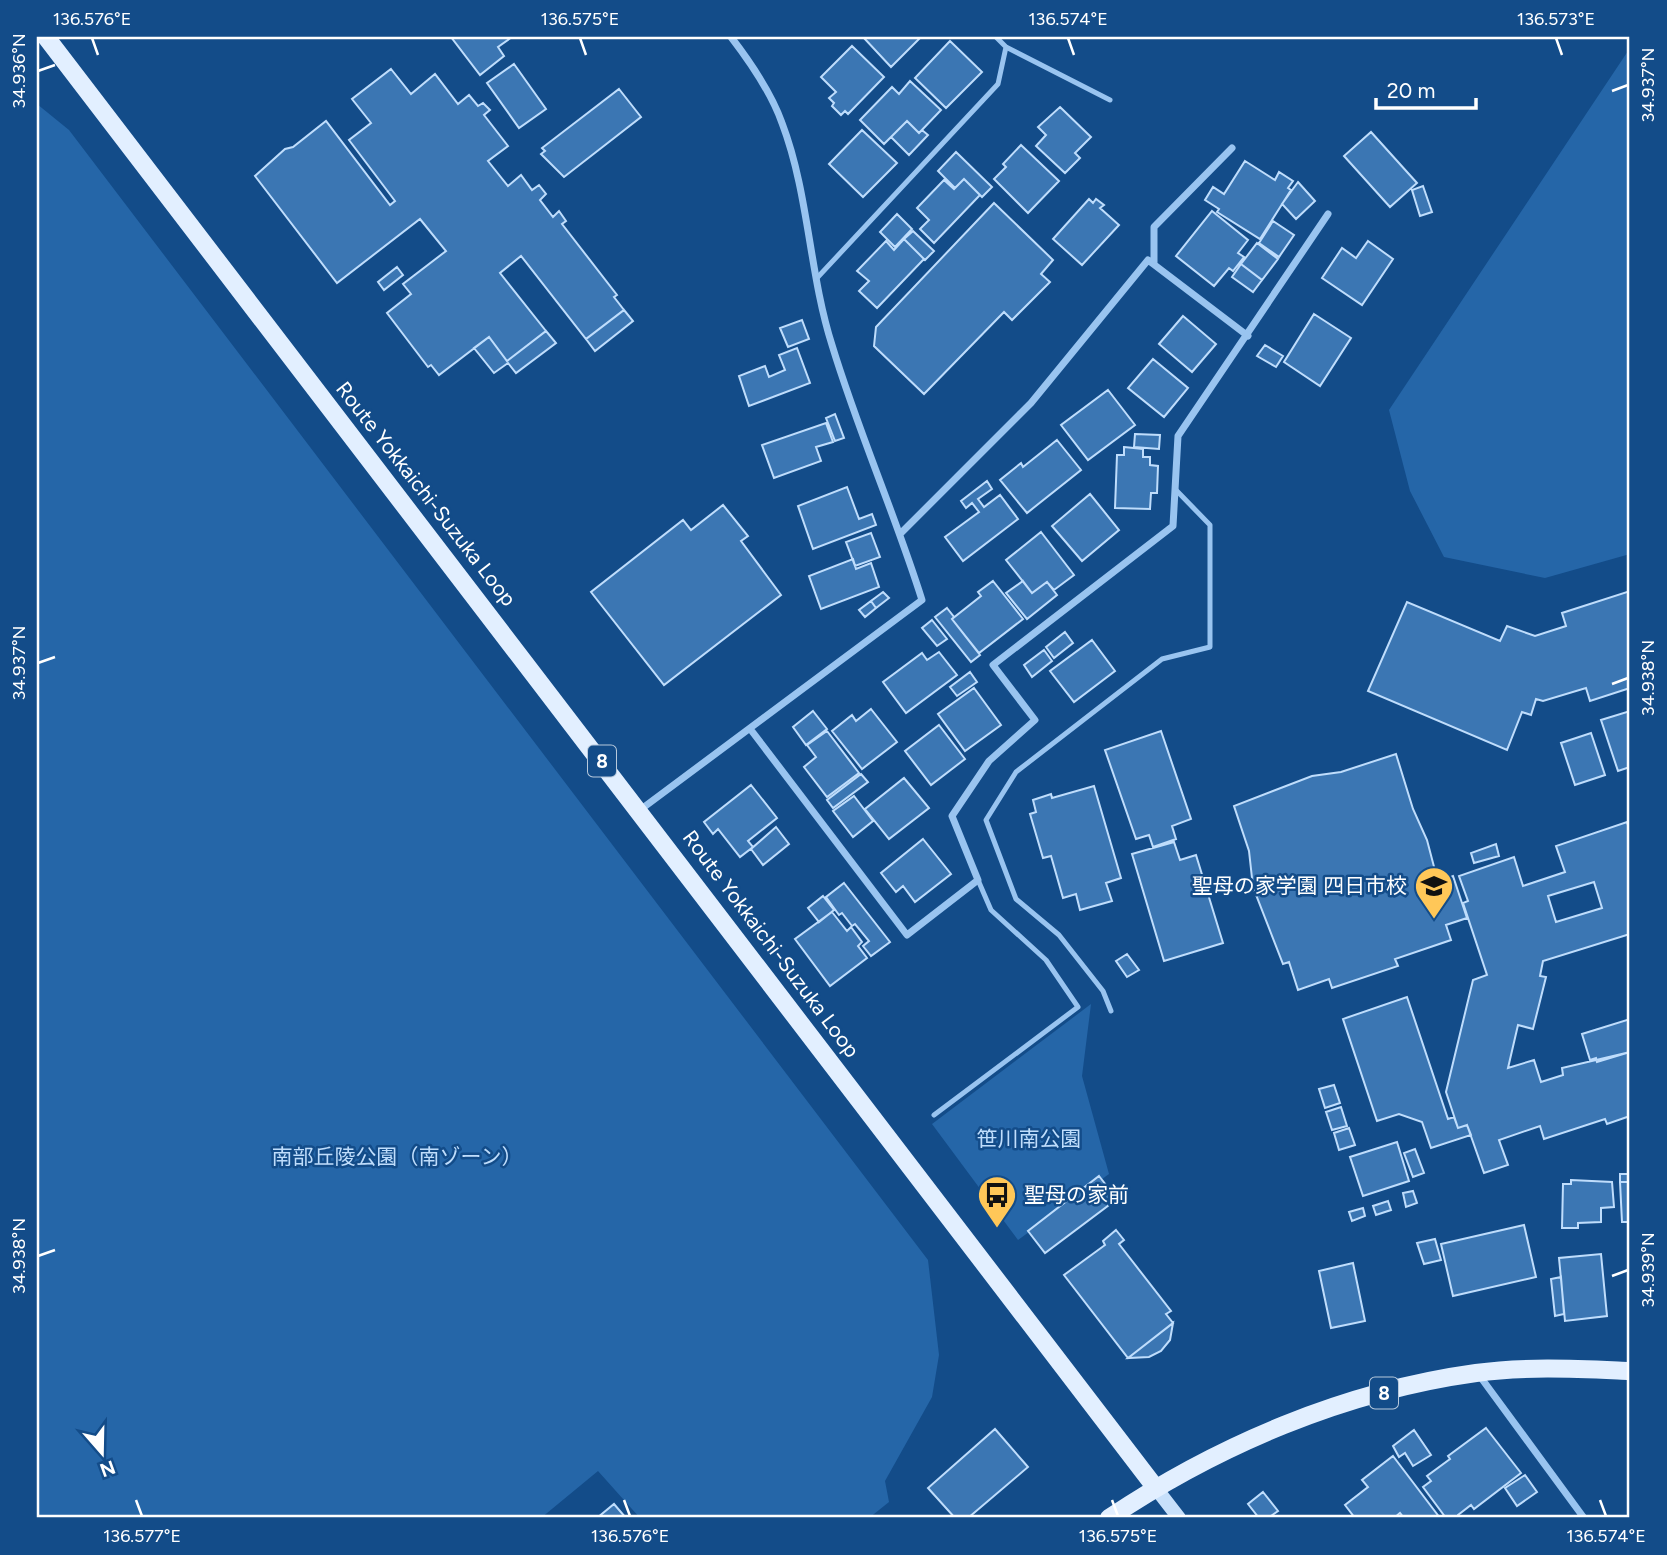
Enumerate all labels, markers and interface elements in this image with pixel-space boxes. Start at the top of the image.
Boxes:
text: 136.576°E [53,8,131,30]
text: 136.575°E [541,8,619,30]
text: 136.574°E [1028,8,1108,30]
text: 136.573°E [1517,8,1595,30]
text: 34.936°N [8,33,30,109]
text: 34.937°N [1637,48,1659,122]
scale bar [1376,66,1476,110]
text: 20 m [1387,78,1435,103]
street label: Route Yokkaichi-Suzuka Loop [331,377,522,611]
text: 34.937°N [8,626,30,700]
text: 34.938°N [1637,640,1659,716]
road number: 8 [588,746,616,776]
street label: Route Yokkaichi-Suzuka Loop [678,825,865,1062]
school or university icon: 聖母の家学園 四日市校 [1413,865,1455,920]
place label: 聖母の家学園 四日市校 [1192,873,1407,898]
park label: 笹川南公園 [977,1126,1082,1151]
park label: 南部丘陵公園（南ゾーン） [272,1144,522,1169]
bus stop icon: 聖母の家前 [976,1174,1018,1229]
place label: 聖母の家前 [1024,1182,1129,1207]
text: 34.938°N [8,1218,30,1294]
text: 34.939°N [1637,1232,1659,1308]
road number: 8 [1370,1378,1398,1408]
north arrow [66,1418,136,1488]
text: N [97,1455,118,1482]
text: 136.577°E [103,1525,181,1547]
text: 136.576°E [591,1525,669,1547]
text: 136.575°E [1079,1525,1157,1547]
text: 136.574°E [1566,1525,1646,1547]

